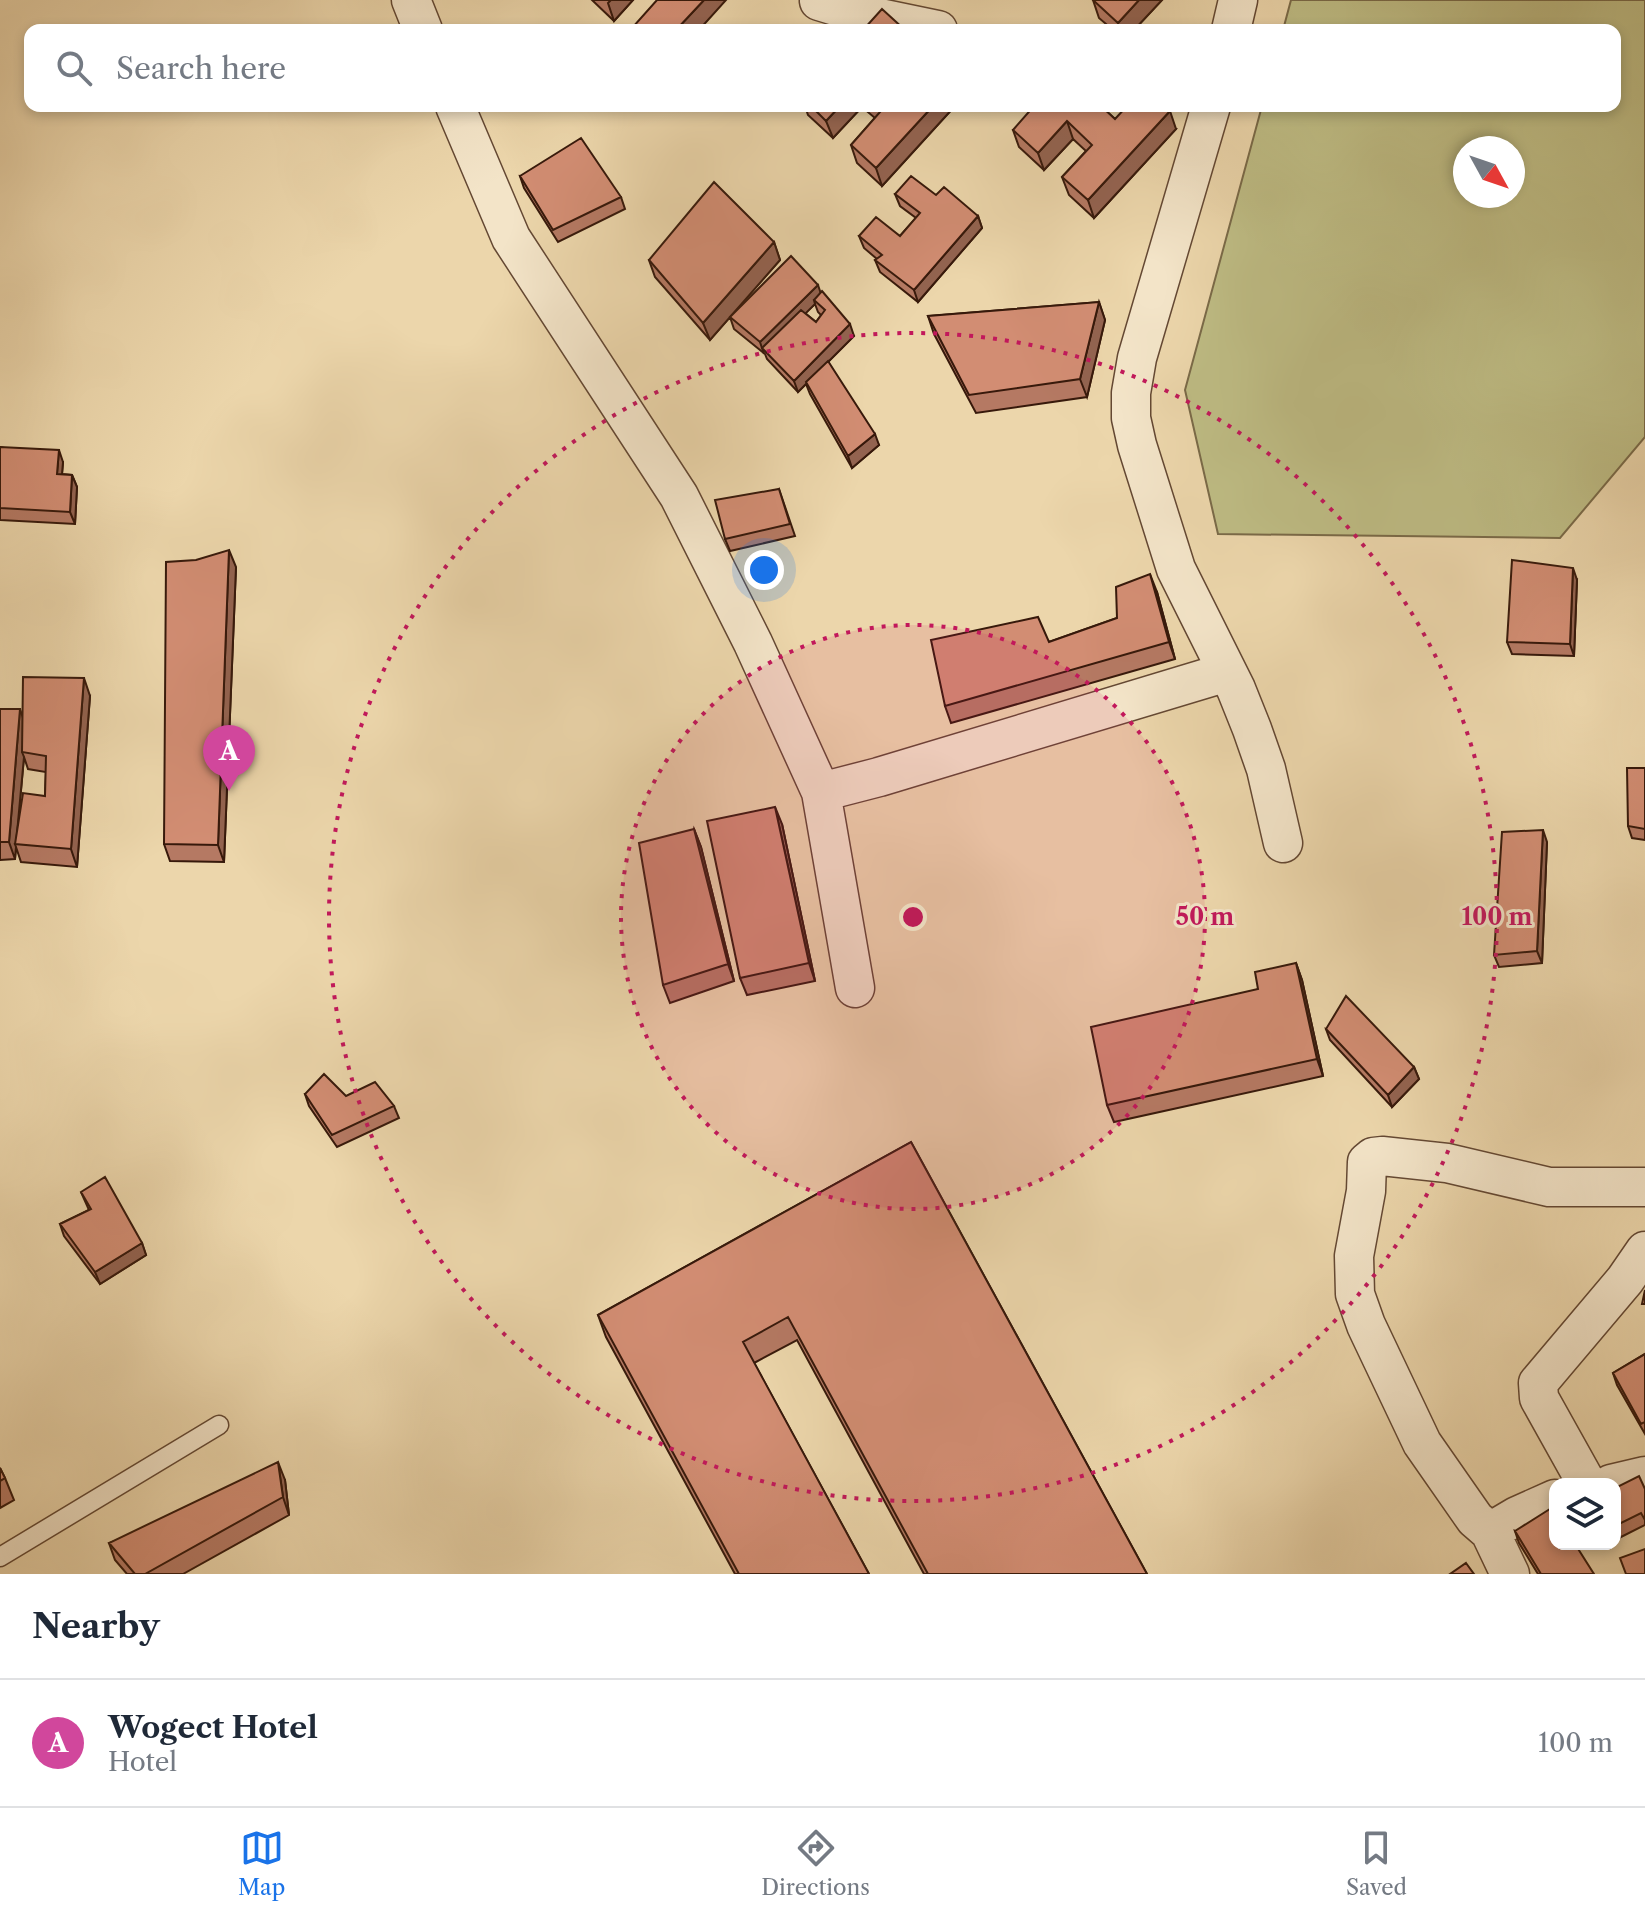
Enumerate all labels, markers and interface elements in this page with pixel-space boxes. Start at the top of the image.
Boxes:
search box [24,24,1621,112]
icon: search [52,46,96,90]
text: Search here [116,50,286,87]
north arrow [1453,136,1525,208]
your location [744,550,784,590]
pin: A [203,725,255,791]
text: 50 m [1176,902,1234,931]
text: 100 m [1461,902,1533,931]
centre of rings [899,903,927,931]
map controls [1549,1478,1621,1550]
button: layers [1549,1478,1621,1550]
text: Nearby [32,1605,160,1647]
text: Wogect Hotel [108,1709,318,1746]
text: A [48,1727,68,1759]
text: 100 m [1538,1727,1613,1759]
text: Hotel [108,1746,177,1778]
tab: Map [238,1826,285,1901]
tab: Directions [761,1826,870,1901]
tab: Saved [1346,1826,1407,1901]

